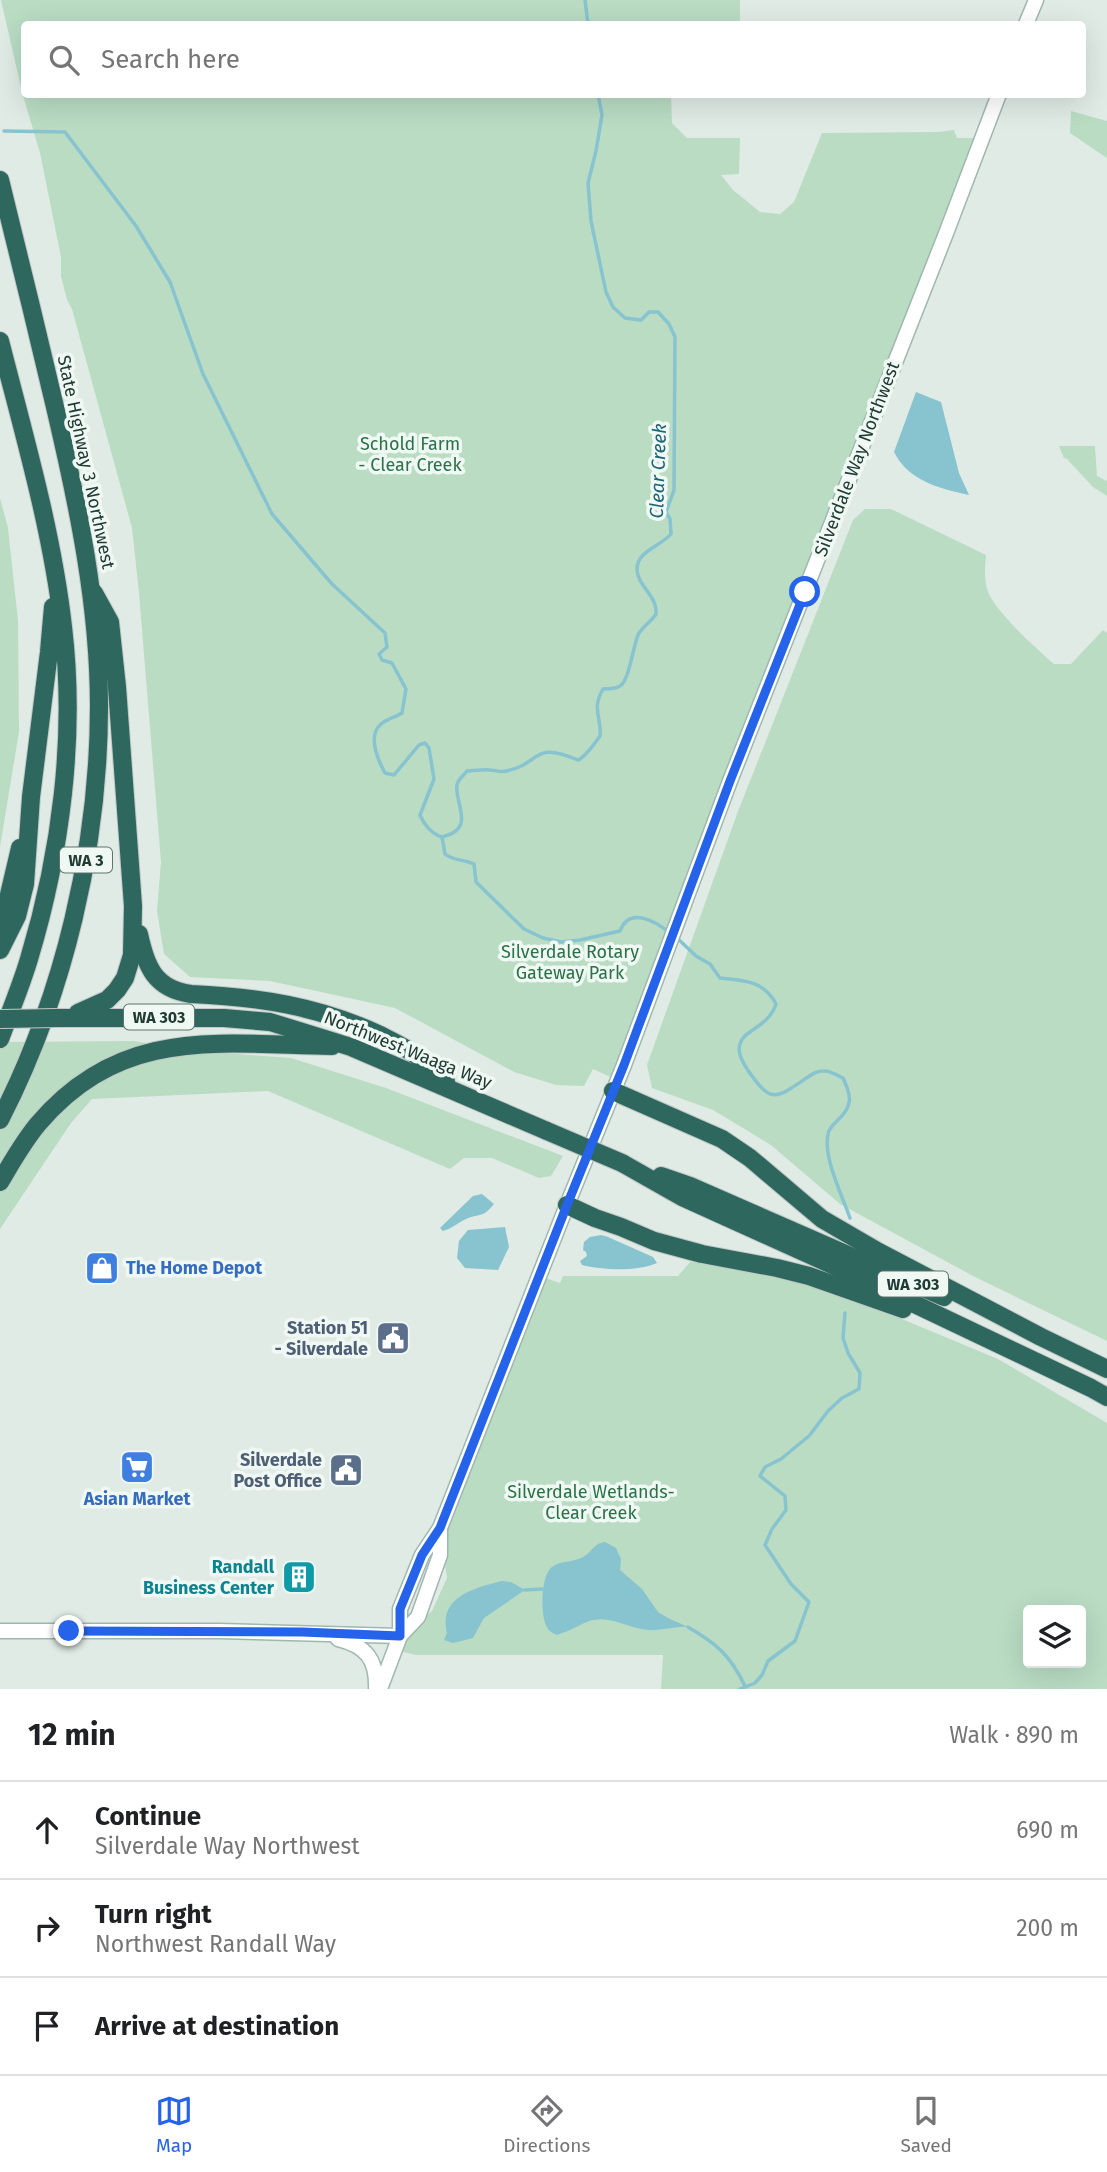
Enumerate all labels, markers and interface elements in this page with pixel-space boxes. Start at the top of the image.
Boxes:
search box [21,21,1086,98]
icon: search [45,41,83,79]
text: Search here [101,44,240,75]
street label: State Highway 3 Northwest [53,353,120,571]
street label: Silverdale Way Northwest [810,358,905,560]
water label: Clear Creek [645,423,671,519]
park label: Schold Farm - Clear Creek [358,433,462,476]
route start [789,576,820,607]
road number: WA 3 [60,848,112,873]
park label: Silverdale Rotary Gateway Park [501,941,639,984]
road number: WA 303 [124,1004,194,1030]
street label: Northwest Waaga Way [321,1006,495,1094]
shop icon: The Home Depot [83,1249,121,1287]
place label: The Home Depot [126,1257,263,1279]
road number: WA 303 [878,1272,948,1296]
place label: Station 51 - Silverdale [274,1317,368,1360]
public building icon: Station 51 - Silverdale [374,1319,412,1357]
supermarket icon: Asian Market [118,1448,156,1486]
place label: Silverdale Post Office [233,1449,322,1492]
public building icon: Silverdale Post Office [327,1451,365,1489]
park label: Silverdale Wetlands- Clear Creek [507,1481,675,1524]
place label: Asian Market [83,1488,191,1510]
place label: Randall Business Center [143,1556,275,1599]
building icon: Randall Business Center [280,1558,318,1596]
map controls [1023,1605,1086,1668]
button: layers [1023,1605,1086,1668]
route end [53,1615,84,1646]
text: 12 min [28,1717,116,1753]
text: Walk · 890 m [949,1721,1079,1749]
text: Continue [95,1801,201,1832]
icon: ahead [28,1811,66,1849]
text: 690 m [1016,1816,1079,1844]
text: Silverdale Way Northwest [95,1832,360,1860]
text: Turn right [95,1899,212,1930]
icon: right [28,1909,66,1947]
text: 200 m [1016,1914,1079,1942]
text: Northwest Randall Way [95,1930,336,1958]
icon: arrive [28,2007,66,2045]
text: Arrive at destination [95,2011,339,2042]
tab: Map [155,2092,193,2157]
tab: Directions [503,2092,590,2157]
tab: Saved [901,2092,952,2157]

